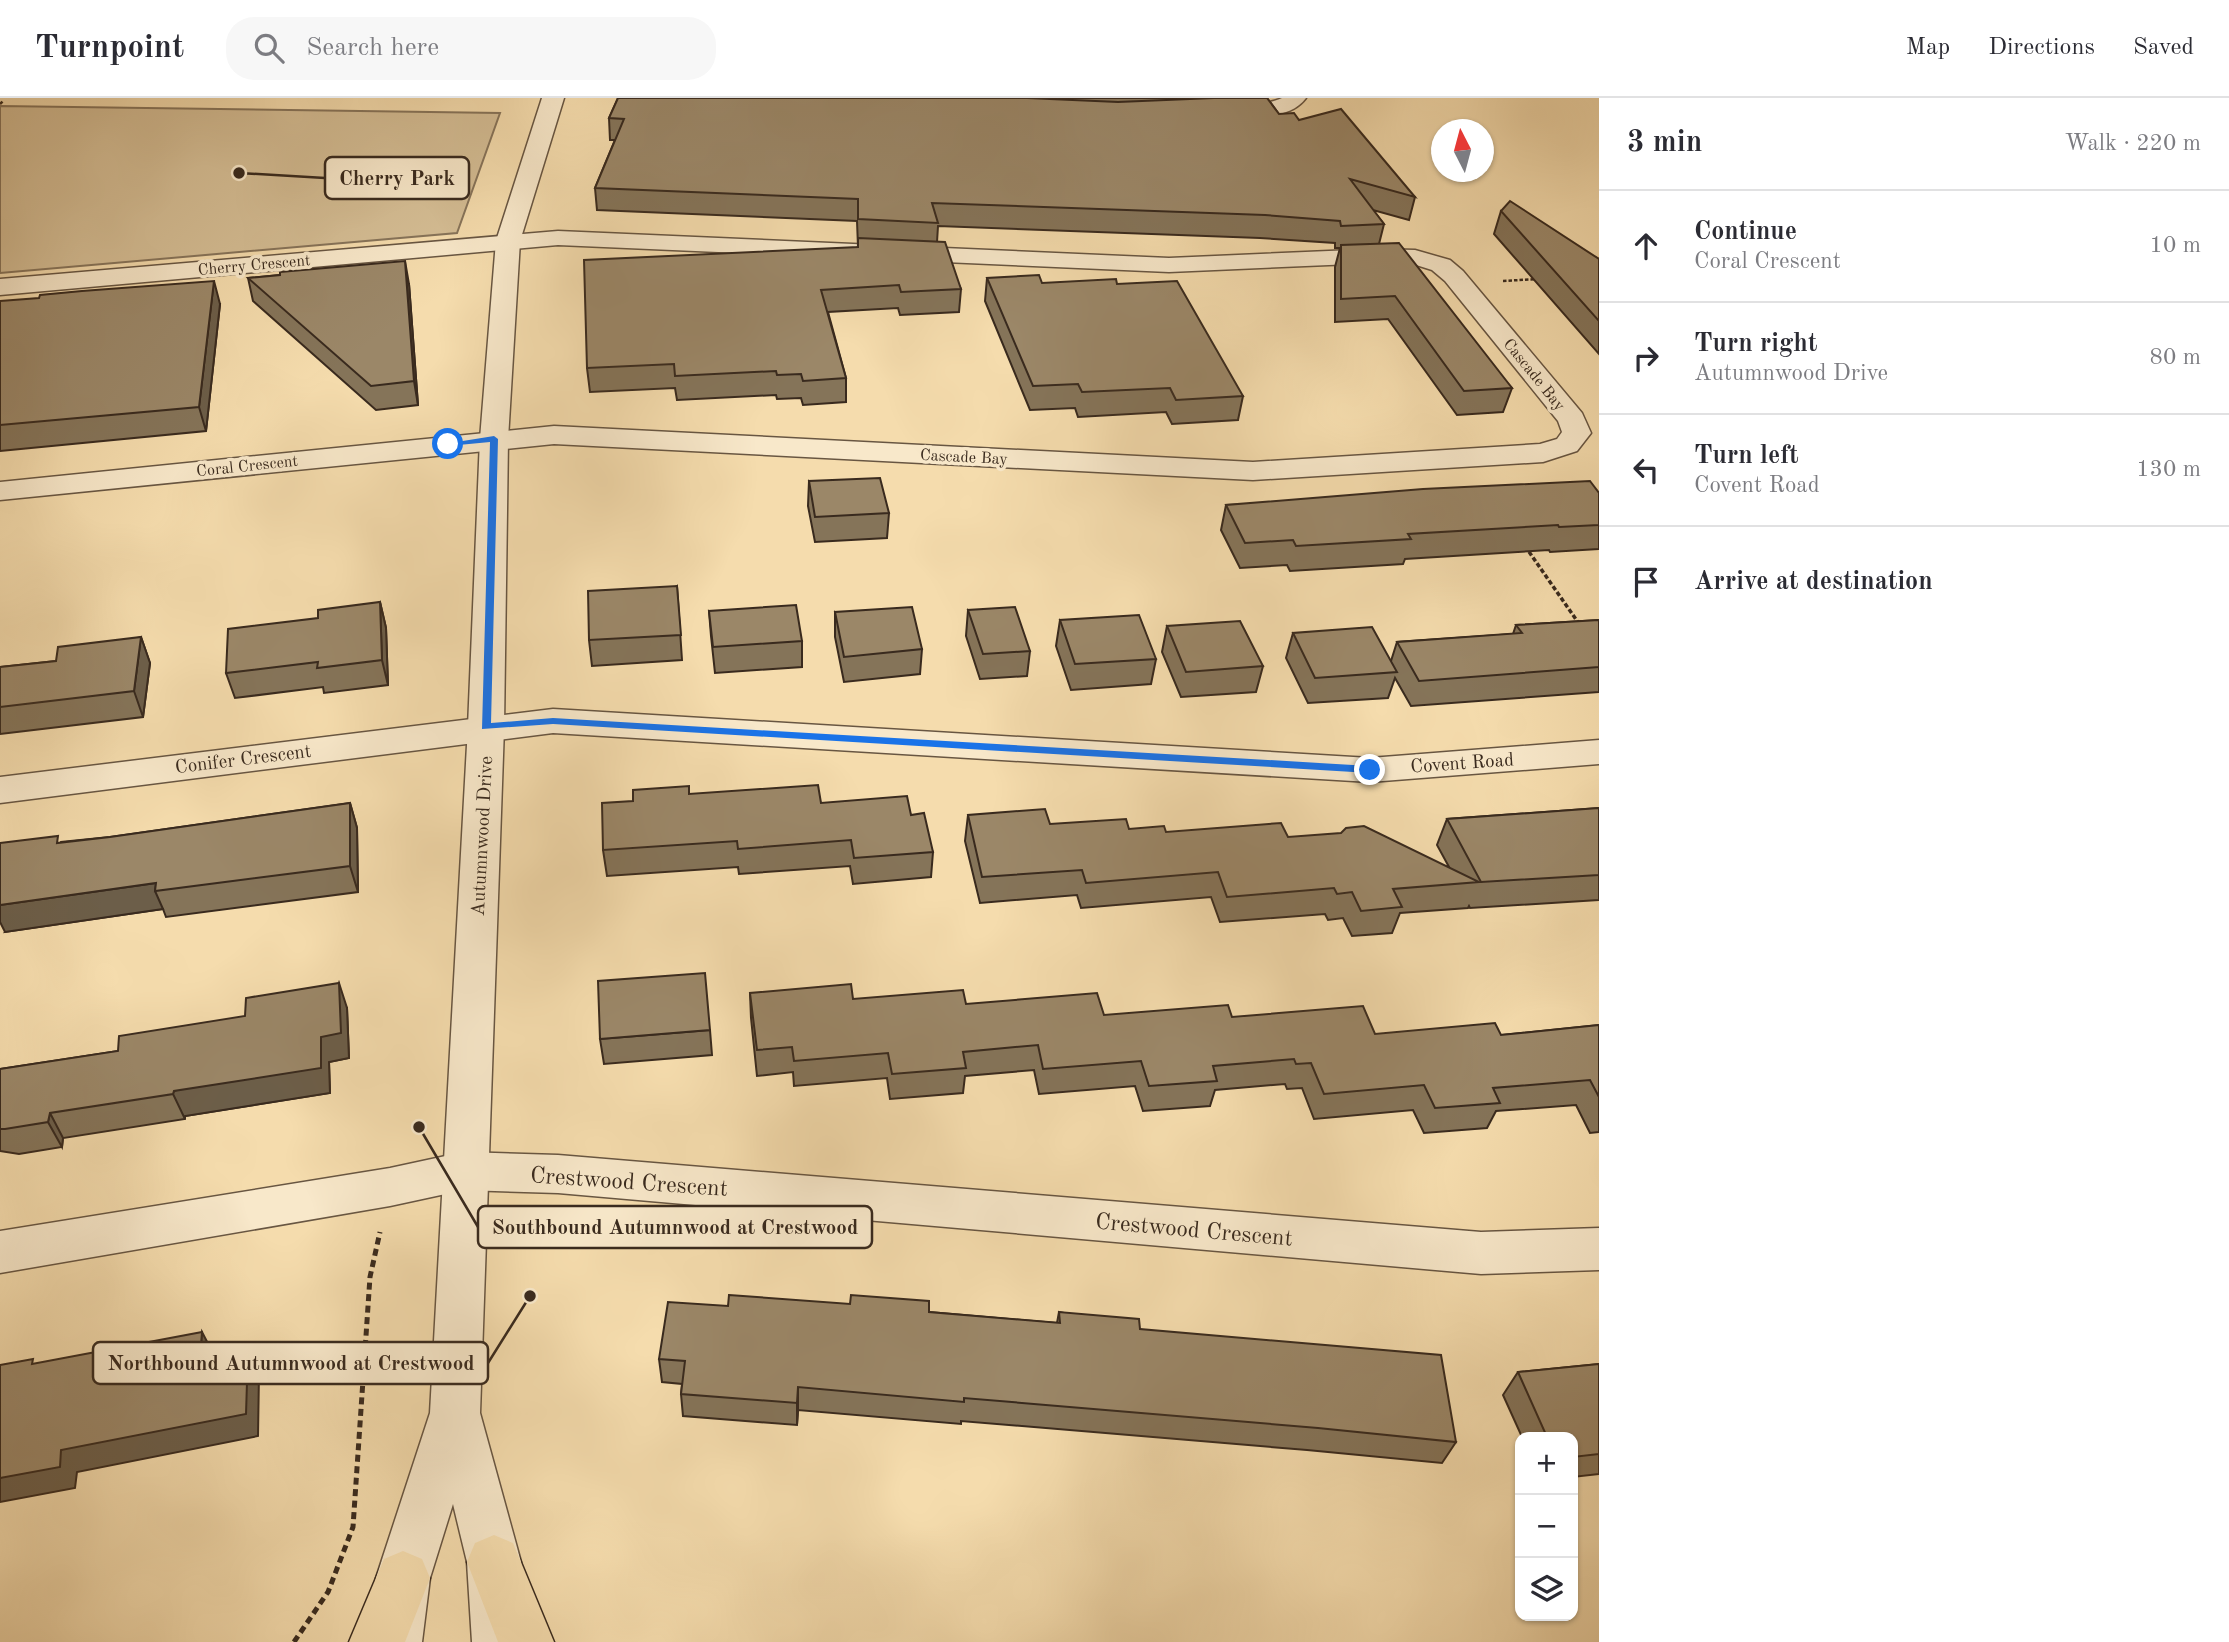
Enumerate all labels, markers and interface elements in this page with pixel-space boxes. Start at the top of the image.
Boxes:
search box [226,17,716,80]
icon: search [250,29,288,67]
text: Turnpoint [35,32,184,65]
text: Search here [306,35,439,61]
text: Map [1906,36,1950,60]
text: Directions [1988,36,2095,60]
text: Saved [2133,36,2194,60]
north arrow [1431,119,1494,182]
text: 3 min [1627,128,1702,158]
text: Walk · 220 m [2065,132,2201,155]
callout: Cherry Park [325,157,469,199]
text: Cherry Park [339,169,455,190]
text: Continue [1694,219,1797,245]
icon: ahead [1627,227,1665,265]
text: 10 m [2150,234,2201,257]
text: Coral Crescent [1694,250,1841,273]
street label: Cherry Crescent [197,253,312,279]
text: Turn right [1694,331,1817,357]
street label: Cascade Bay [1500,336,1568,415]
icon: right [1627,339,1665,377]
text: 80 m [2150,346,2201,369]
text: Autumnwood Drive [1694,362,1888,385]
route start [432,428,463,459]
text: Turn left [1694,443,1799,469]
street label: Cascade Bay [920,448,1009,468]
icon: left [1627,451,1665,489]
street label: Coral Crescent [196,454,299,480]
text: 130 m [2136,458,2201,481]
text: Covent Road [1694,474,1820,497]
icon: arrive [1627,563,1665,601]
text: Arrive at destination [1694,569,1933,595]
street label: Conifer Crescent [174,743,313,778]
street label: Covent Road [1410,751,1515,778]
route end [1354,754,1385,785]
street label: Autumnwood Drive [470,756,497,917]
street label: Crestwood Crescent [529,1164,728,1201]
callout: Southbound Autumnwood at Crestwood [478,1206,872,1248]
street label: Crestwood Crescent [1094,1210,1293,1251]
text: Southbound Autumnwood at Crestwood [492,1218,858,1239]
callout: Northbound Autumnwood at Crestwood [93,1342,488,1384]
text: Northbound Autumnwood at Crestwood [107,1354,475,1375]
map controls [1515,1432,1578,1621]
button: + [1515,1432,1578,1495]
button: − [1515,1495,1578,1558]
button: layers [1515,1558,1578,1621]

